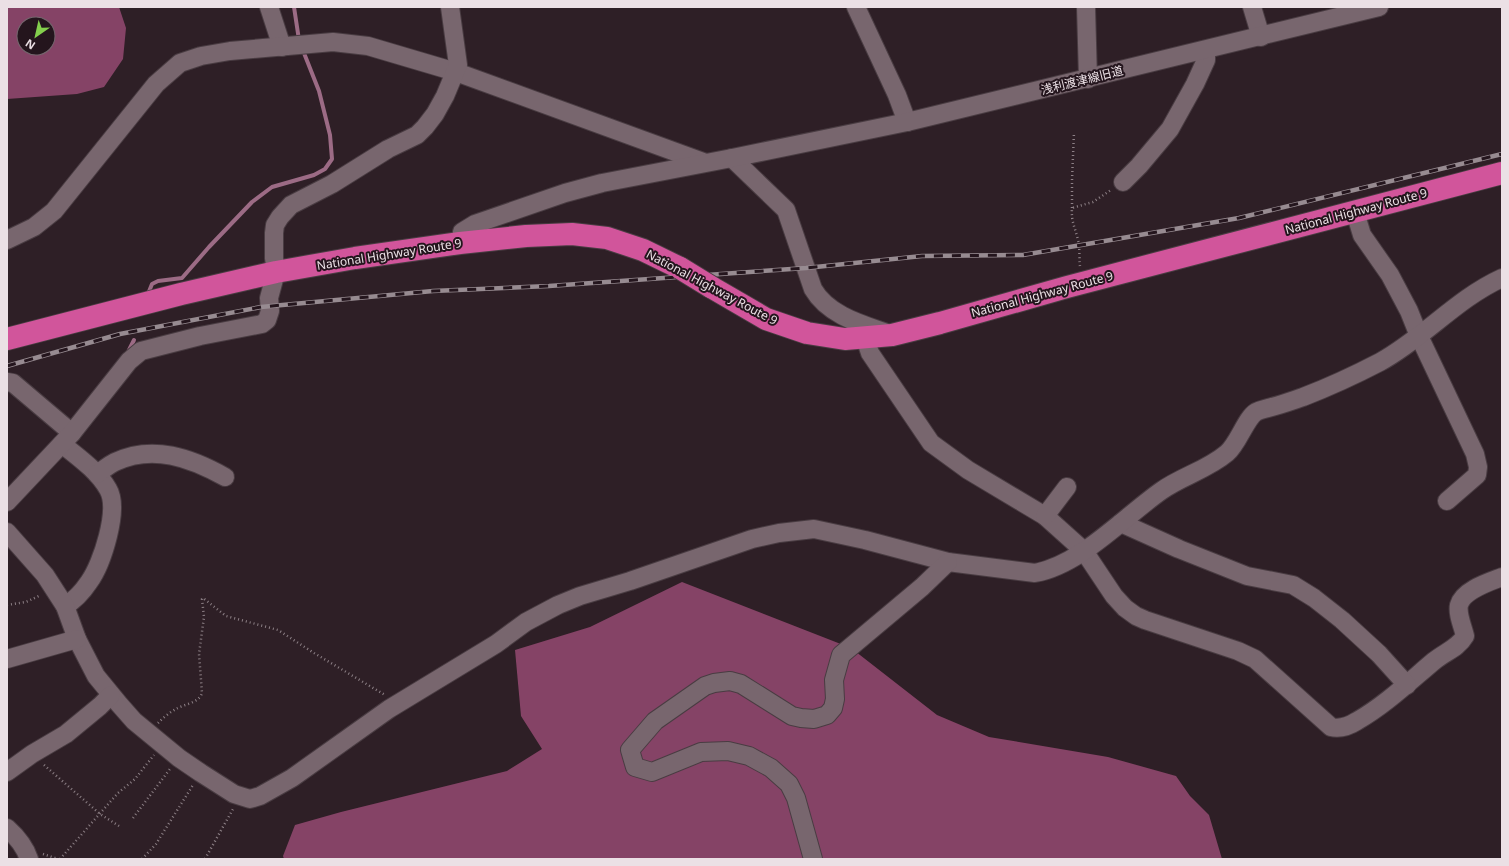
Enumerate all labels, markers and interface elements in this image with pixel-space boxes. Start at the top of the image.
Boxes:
north arrow [16,16,56,56]
text: N [22,36,38,53]
street label: 浅利渡津線旧道 [1039,62,1125,98]
street label: National Highway Route 9 [1283,184,1429,238]
street label: National Highway Route 9 [315,234,463,274]
street label: National Highway Route 9 [643,245,781,329]
street label: National Highway Route 9 [969,267,1115,321]

